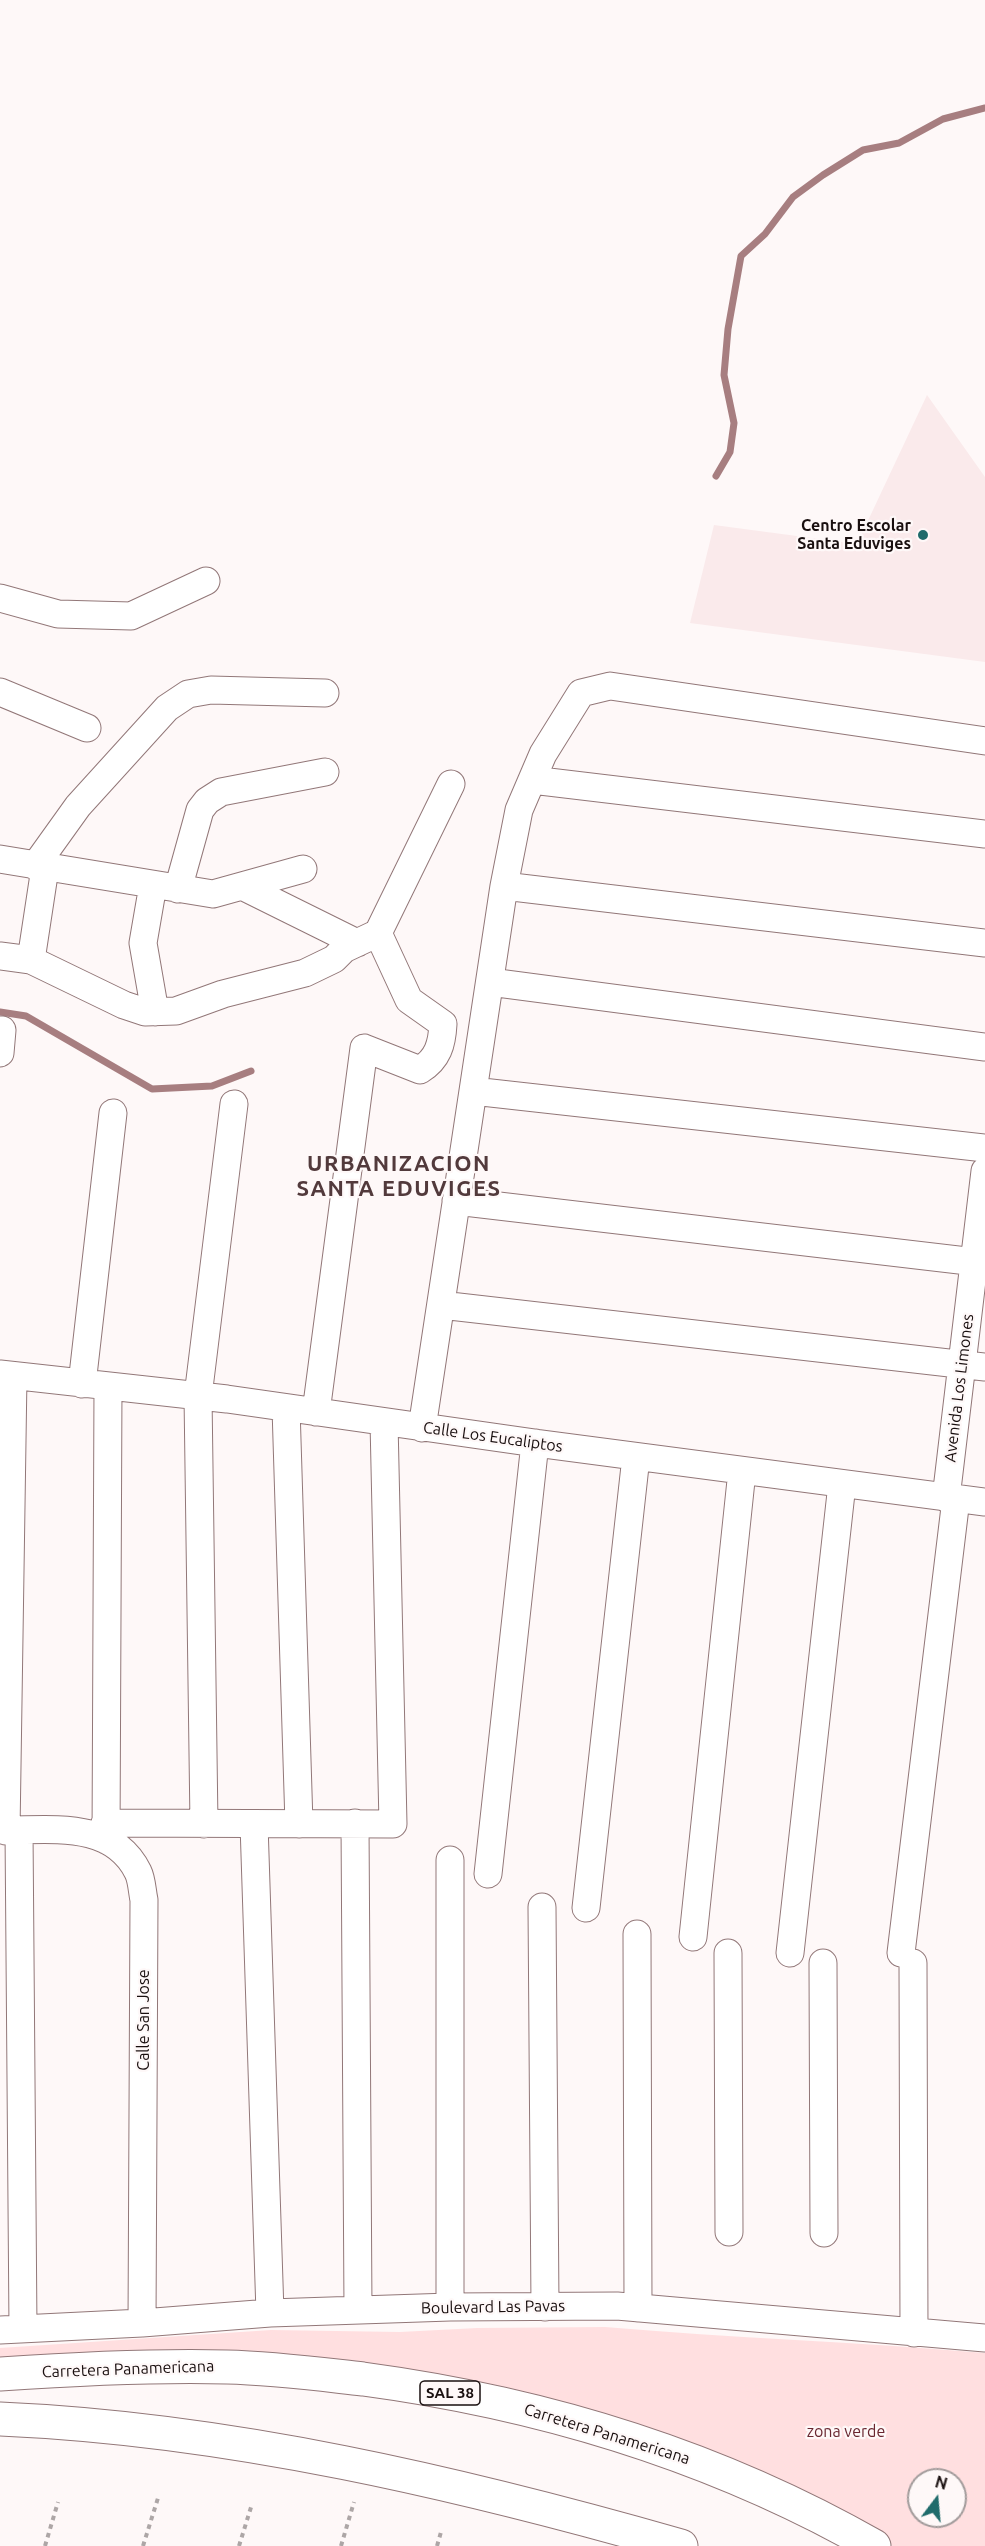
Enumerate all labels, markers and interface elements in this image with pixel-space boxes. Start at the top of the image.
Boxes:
place label: Centro Escolar Santa Eduviges [797,516,911,554]
marker: Centro Escolar Santa Eduviges [916,528,930,542]
district label: URBANIZACION SANTA EDUVIGES [297,1151,501,1202]
street label: Avenida Los Limones [940,1313,978,1463]
street label: Calle Los Eucaliptos [422,1418,564,1456]
street label: Calle San Jose [134,1969,154,2071]
street label: Boulevard Las Pavas [421,2296,565,2318]
street label: Carretera Panamericana [41,2356,215,2382]
road number: SAL 38 [420,2381,480,2405]
street label: Carretera Panamericana [522,2400,692,2468]
park label: zona verde [807,2422,885,2442]
north arrow [907,2468,967,2528]
text: N [933,2472,950,2493]

